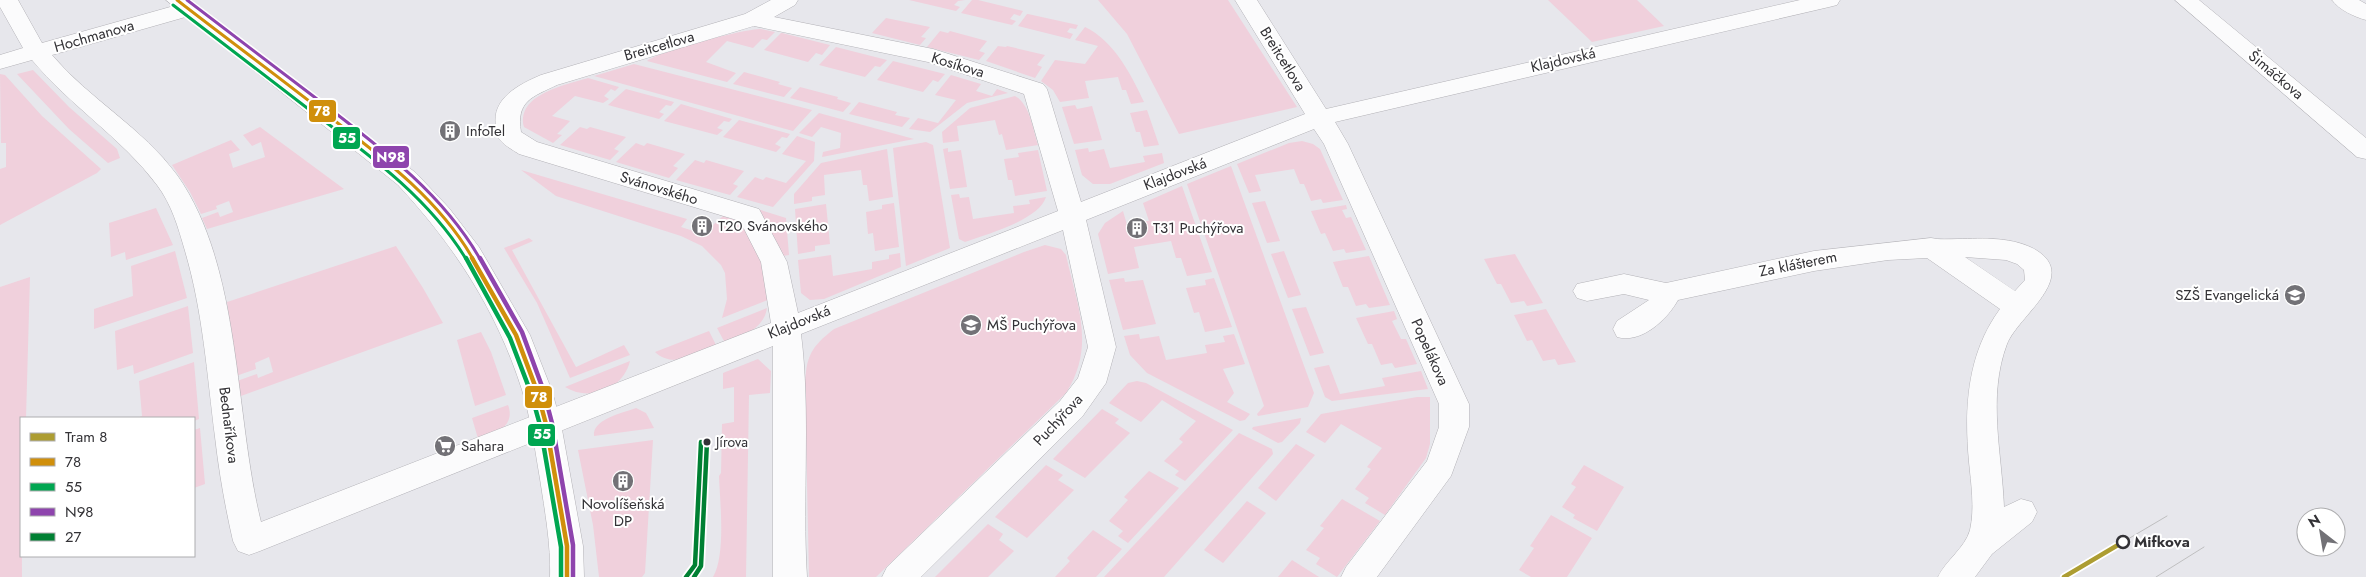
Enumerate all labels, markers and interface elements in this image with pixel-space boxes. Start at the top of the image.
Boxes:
street label: Hochmanova [51,14,137,58]
street label: Breitcetlova [1255,23,1311,95]
street label: Breitcetlova [621,25,697,67]
street label: Klajdovská [1528,42,1598,78]
street label: Šimáčkova [2243,45,2309,105]
street label: Kosíkova [929,47,987,83]
line badge: 78 [308,99,337,123]
text: 78 [313,101,331,121]
building icon: InfoTel [438,119,462,143]
place label: InfoTel [466,120,505,142]
line badge: 55 [332,126,361,150]
text: 55 [338,128,356,148]
line badge: N98 [372,145,410,169]
text: N98 [376,147,406,167]
street label: Klajdovská [1140,152,1210,196]
street label: Svánovského [617,166,701,210]
building icon: T20 Svánovského [690,214,714,238]
place label: T20 Svánovského [718,215,828,237]
building icon: T31 Puchýřova [1125,216,1149,240]
place label: T31 Puchýřova [1153,217,1243,239]
street label: Za klášterem [1757,246,1839,282]
school or university icon: SZŠ Evangelická [2283,283,2307,307]
place label: SZŠ Evangelická [2175,284,2279,306]
street label: Klajdovská [764,299,834,345]
school or university icon: MŠ Puchýřova [959,313,983,337]
place label: MŠ Puchýřova [987,314,1076,336]
street label: Popelákova [1405,315,1455,389]
street label: Bednaříkova [213,385,245,465]
line badge: 78 [524,385,553,409]
text: 78 [530,387,548,407]
street label: Puchýřova [1028,389,1088,451]
legend [20,417,195,557]
line badge: 55 [527,423,556,447]
text: 55 [533,424,551,444]
text: Tram 8 [65,426,108,448]
place label: Jírova [714,432,748,452]
supermarket icon: Sahara [433,434,457,458]
place label: Sahara [461,435,504,457]
marker: Jírova [702,437,712,447]
text: 78 [65,451,81,473]
building icon: Novolíšeňská DP [611,469,635,493]
text: 55 [65,476,82,498]
place label: Novolíšeňská DP [581,493,665,532]
text: N98 [65,501,93,523]
north arrow [2296,507,2346,557]
text: N [2304,509,2324,532]
text: 27 [65,526,82,548]
place label: Mifkova [2134,531,2190,553]
marker: Mifkova [2116,535,2130,549]

